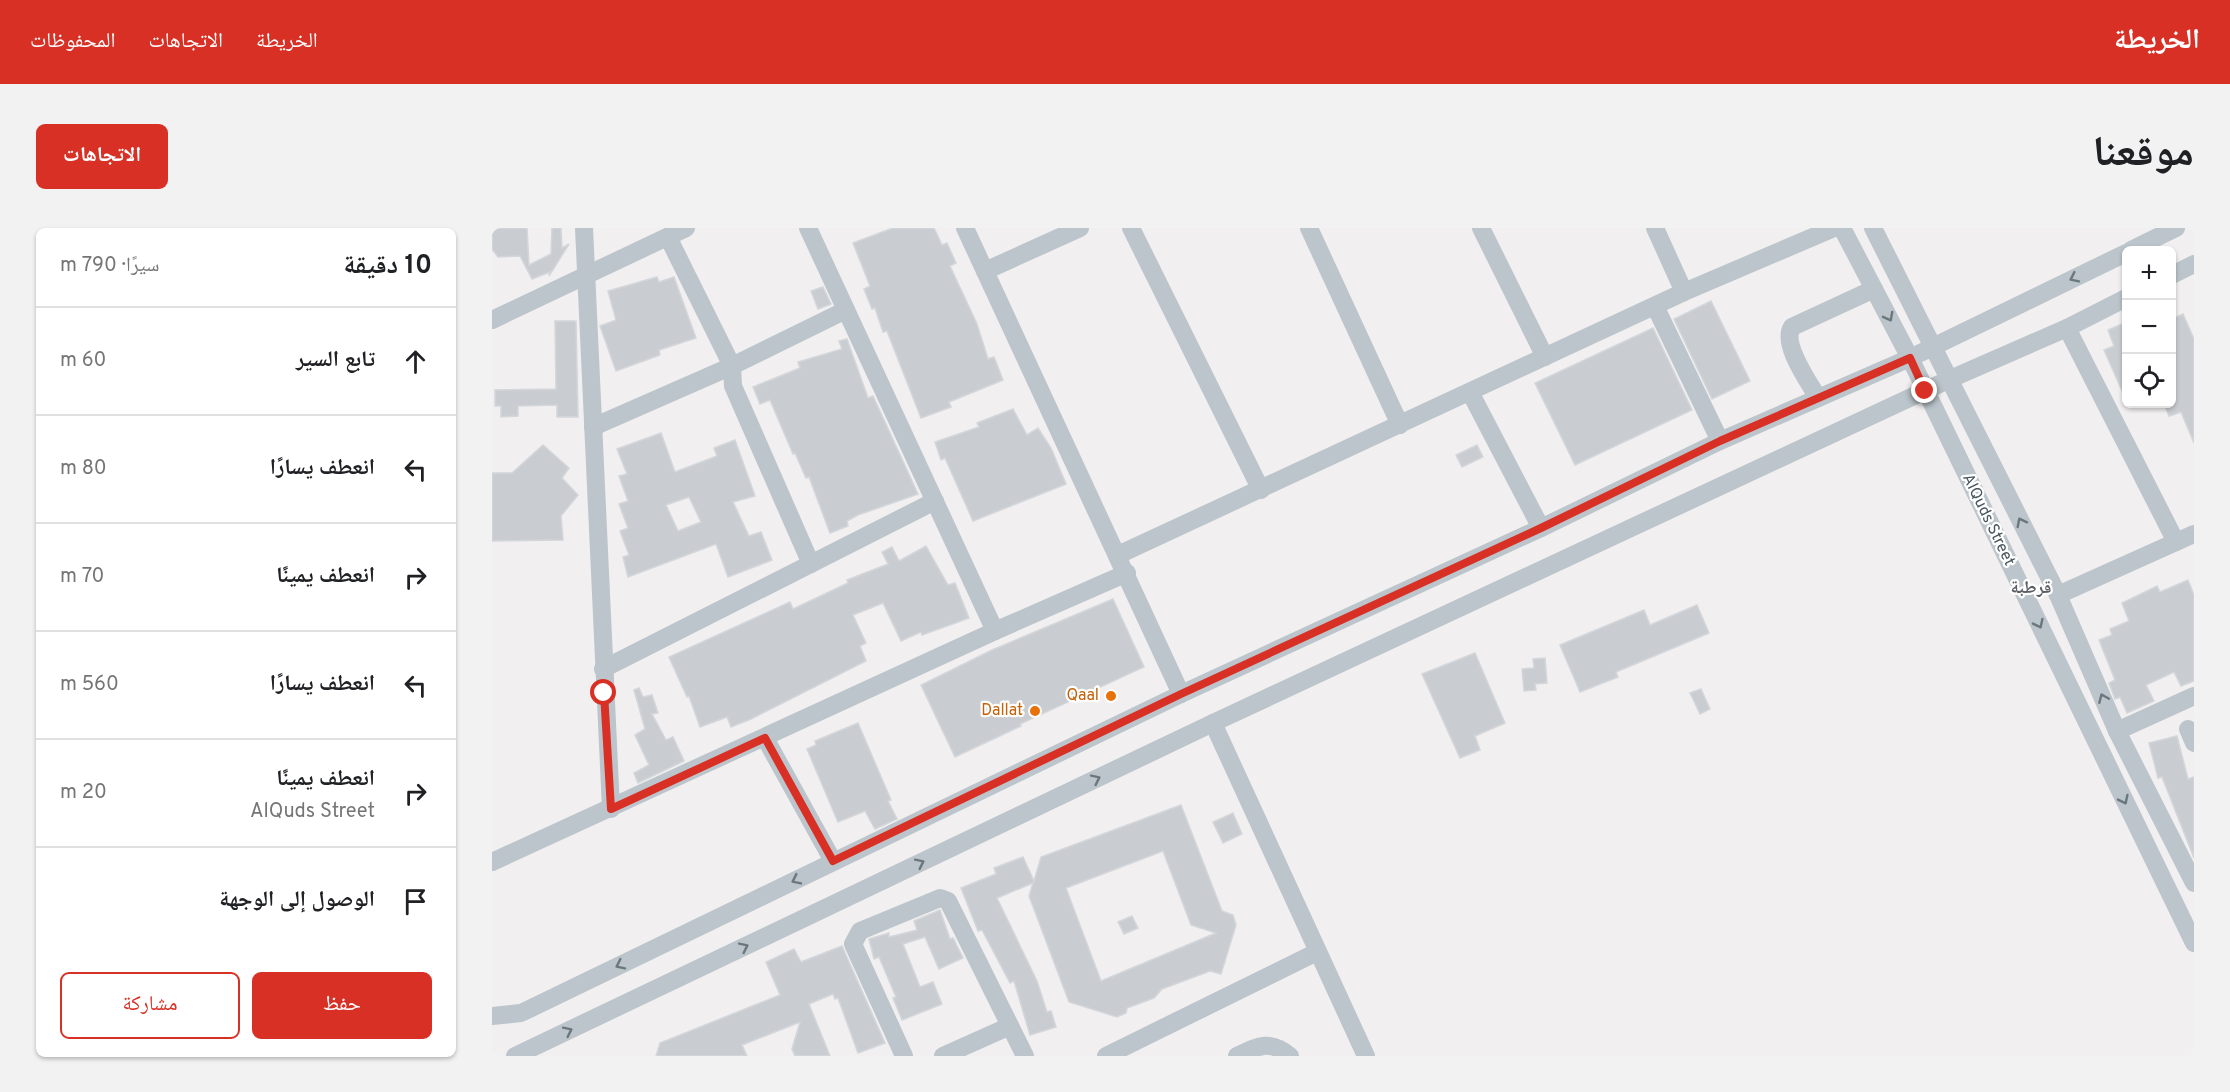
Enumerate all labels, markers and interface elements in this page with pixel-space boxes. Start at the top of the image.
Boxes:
text: الخريطة [2114,23,2200,59]
text: المحفوظات [30,28,115,55]
text: الاتجاهات [148,28,223,55]
text: الخريطة [256,28,318,55]
button: الاتجاهات [36,124,168,189]
text: موقعنا [2093,128,2194,181]
map controls [2122,246,2176,408]
button: + [2122,246,2176,300]
text: 10 دقيقة [343,250,432,283]
text: سيرًا · 790 m [60,253,159,279]
one-way arrow [2069,271,2080,283]
button: − [2122,300,2176,354]
one-way arrow [1882,311,1893,321]
icon: ahead [399,345,432,378]
text: تابع السير [296,347,375,374]
text: 60 m [60,348,106,374]
button: locate [2122,354,2176,408]
route end [1911,377,1937,403]
icon: left [399,453,432,486]
text: انعطف يسارًا [270,455,375,482]
text: 80 m [60,456,107,482]
street label: AlQuds Street [1957,471,2019,569]
one-way arrow [2017,517,2028,528]
icon: right [399,561,432,594]
text: انعطف يمينًا [276,563,375,590]
text: 70 m [60,564,104,590]
district label: قرطبة [2011,577,2051,600]
one-way arrow [2031,618,2043,629]
icon: left [399,669,432,702]
text: انعطف يسارًا [270,671,375,698]
text: 560 m [60,672,119,698]
route start [590,679,616,705]
place label: Qaal [1067,686,1099,706]
marker: Qaal [1104,689,1118,703]
one-way arrow [2098,694,2110,705]
place label: Dallat [981,701,1023,721]
marker: Dallat [1028,704,1042,718]
text: انعطف يمينًا [276,766,375,793]
one-way arrow [1089,774,1100,786]
icon: right [399,777,432,810]
text: 20 m [60,780,107,806]
one-way arrow [2117,793,2129,804]
text: AlQuds Street [250,799,375,825]
one-way arrow [913,858,924,870]
one-way arrow [791,872,802,884]
icon: arrive [399,885,432,918]
text: الوصول إلى الوجهة [219,887,375,914]
one-way arrow [737,942,748,954]
one-way arrow [616,958,627,970]
button: مشاركة [60,972,240,1039]
button: حفظ [252,972,432,1039]
one-way arrow [561,1026,572,1038]

